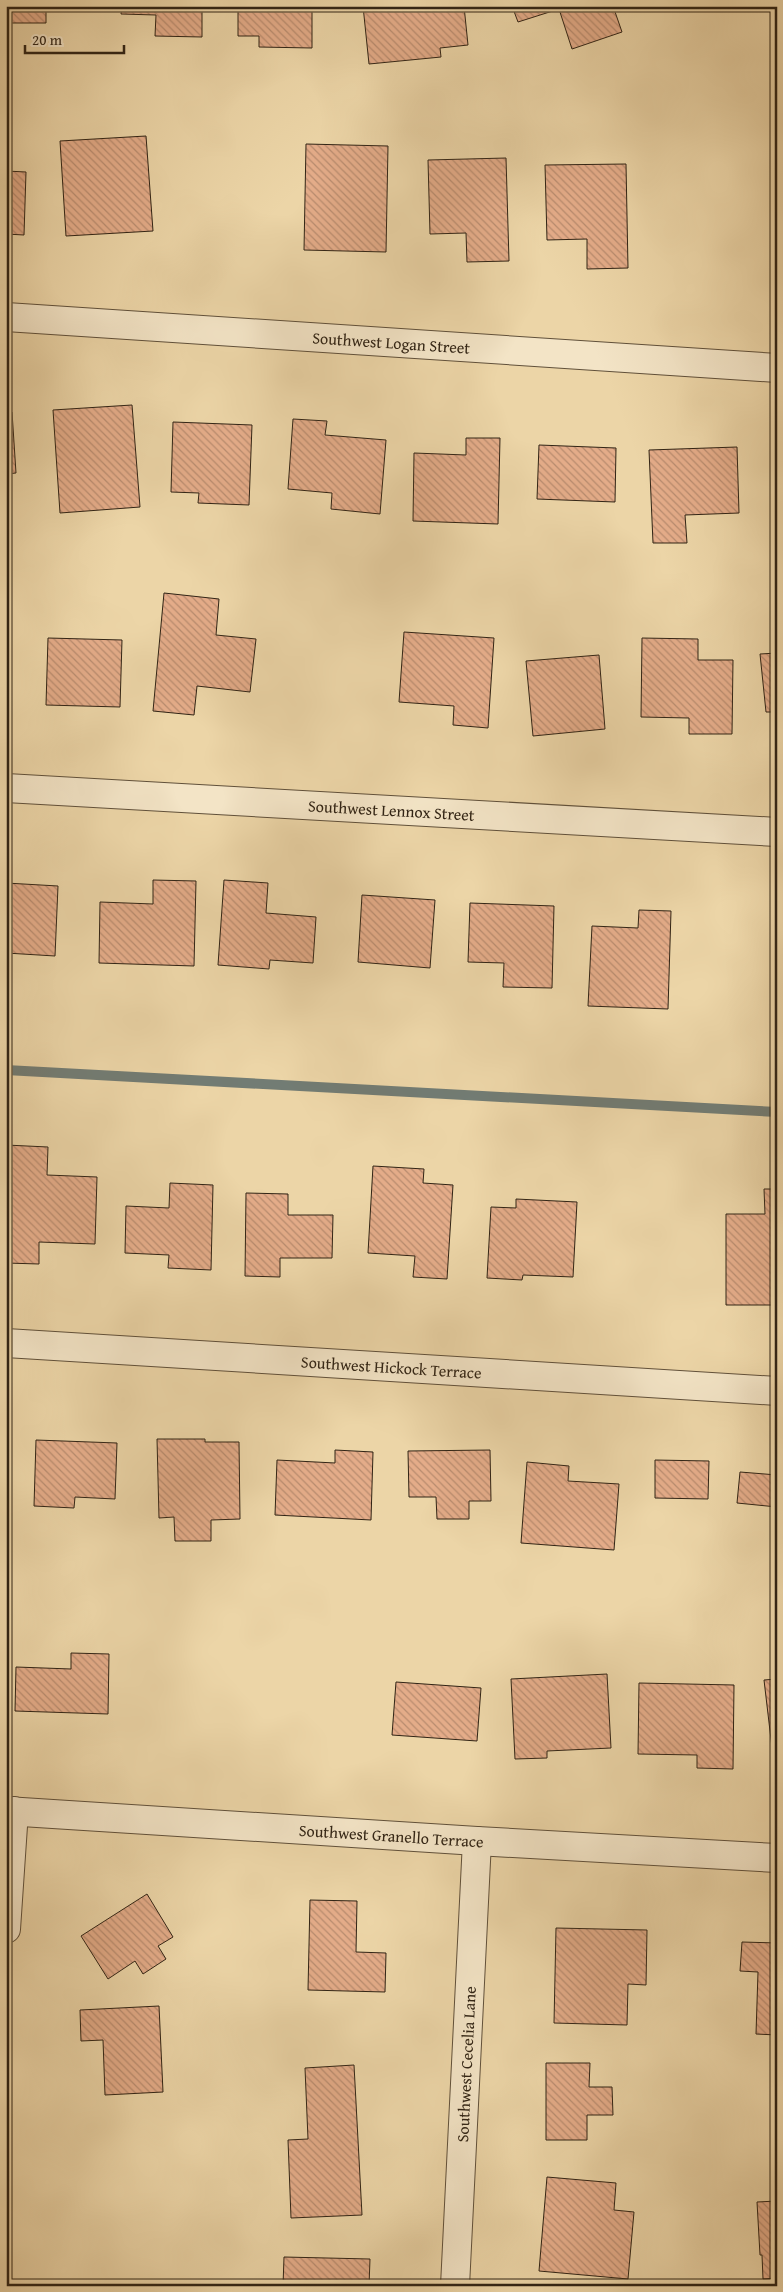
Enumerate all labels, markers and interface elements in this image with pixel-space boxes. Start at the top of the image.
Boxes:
scale bar [25,22,124,54]
text: 20 m [32,29,63,50]
street label: Southwest Logan Street [312,325,471,360]
street label: Southwest Lennox Street [307,793,476,827]
street label: Southwest Hickock Terrace [300,1349,482,1385]
street label: Southwest Granello Terrace [298,1818,484,1853]
street label: Southwest Cecelia Lane [450,1986,482,2143]

